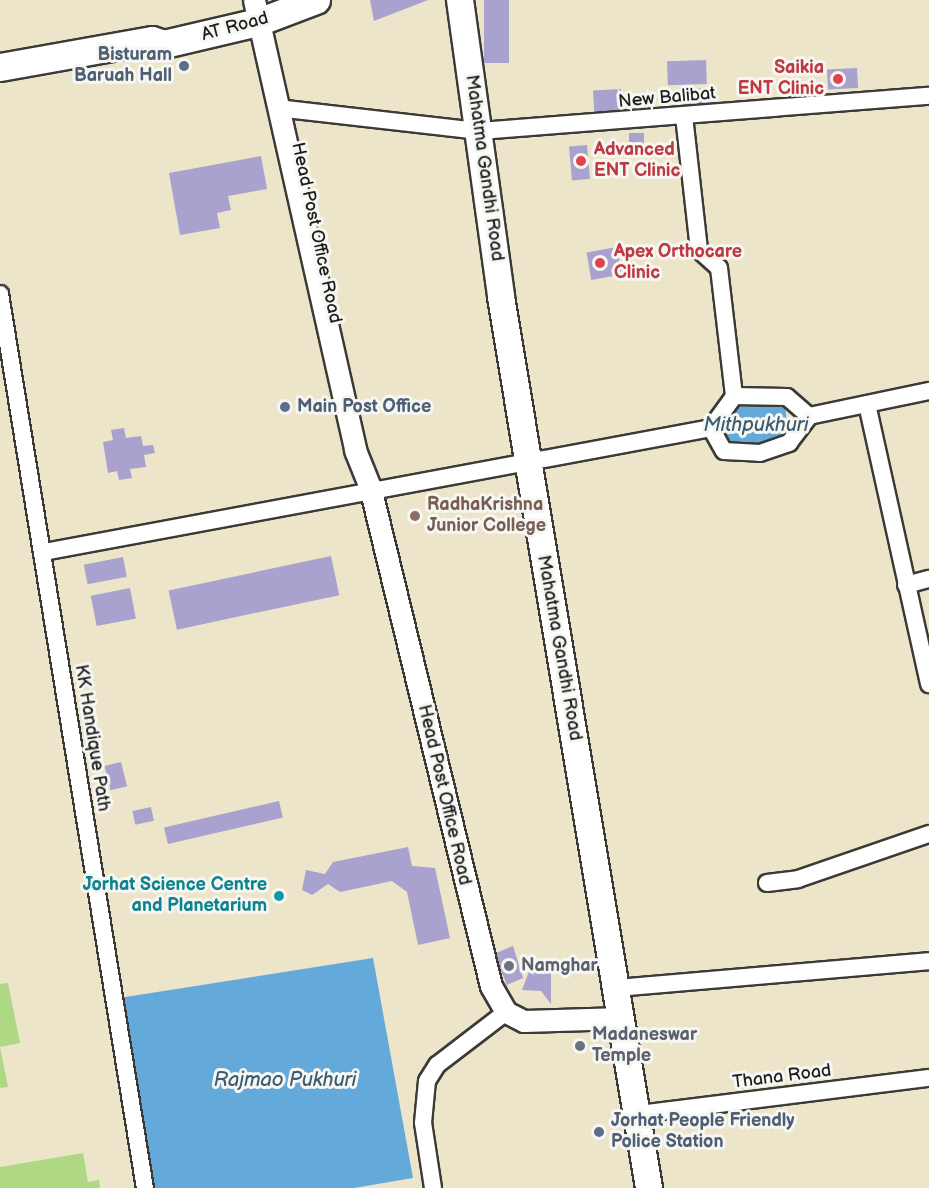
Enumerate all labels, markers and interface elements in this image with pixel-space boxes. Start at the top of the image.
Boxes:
street label: AT Road [199,8,271,46]
place label: Bisturam Baruah Hall [74,45,172,88]
place label: Saikia ENT Clinic [738,58,824,100]
marker: Bisturam Baruah Hall [177,59,191,73]
marker: Saikia ENT Clinic [829,70,847,88]
street label: Mahatma Gandhi Road [460,73,508,263]
street label: New Balibat [617,83,717,113]
place label: Advanced ENT Clinic [594,140,680,182]
street label: Head Post Office Road [286,141,346,325]
marker: Advanced ENT Clinic [572,152,590,170]
place label: Apex Orthocare Clinic [614,242,742,284]
marker: Apex Orthocare Clinic [591,254,609,272]
place label: Main Post Office [297,396,431,418]
marker: Main Post Office [278,400,292,414]
water label: Mithpukhuri [704,413,808,437]
place label: RadhaKrishna Junior College [427,495,546,538]
marker: RadhaKrishna Junior College [408,509,422,523]
street label: Mahatma Gandhi Road [532,554,586,742]
street label: KK Handique Path [70,663,114,813]
street label: Head Post Office Road [413,703,475,887]
place label: Jorhat Science Centre and Planetarium [83,875,267,918]
marker: Jorhat Science Centre and Planetarium [272,889,286,903]
place label: Namghar [521,955,598,977]
marker: Namghar [502,959,516,973]
place label: Madaneswar Temple [592,1025,697,1068]
marker: Madaneswar Temple [573,1039,587,1053]
street label: Thana Road [731,1060,833,1094]
water label: Rajmao Pukhuri [214,1068,356,1092]
place label: Jorhat People Friendly Police Station [611,1111,795,1154]
marker: Jorhat People Friendly Police Station [592,1125,606,1139]

